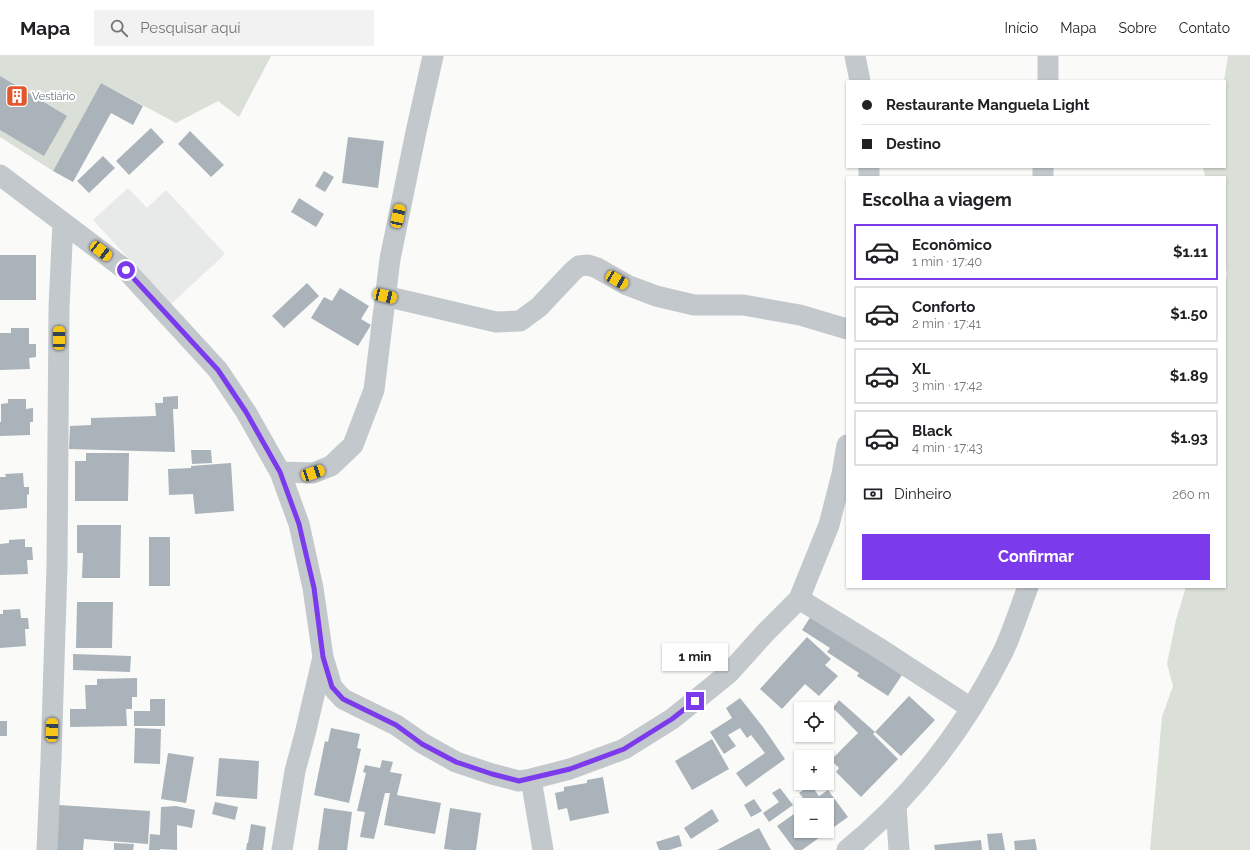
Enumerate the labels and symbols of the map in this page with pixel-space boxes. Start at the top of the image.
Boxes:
building icon: Vestiário [4,83,30,109]
place label: Vestiário [32,90,76,103]
car [390,203,406,229]
car [88,239,114,263]
route start [117,261,135,279]
car [604,269,630,291]
car [372,287,398,305]
car [53,326,65,350]
car [300,463,326,483]
callout: 1 min [662,643,728,671]
route end [686,692,704,710]
car [46,718,58,742]

